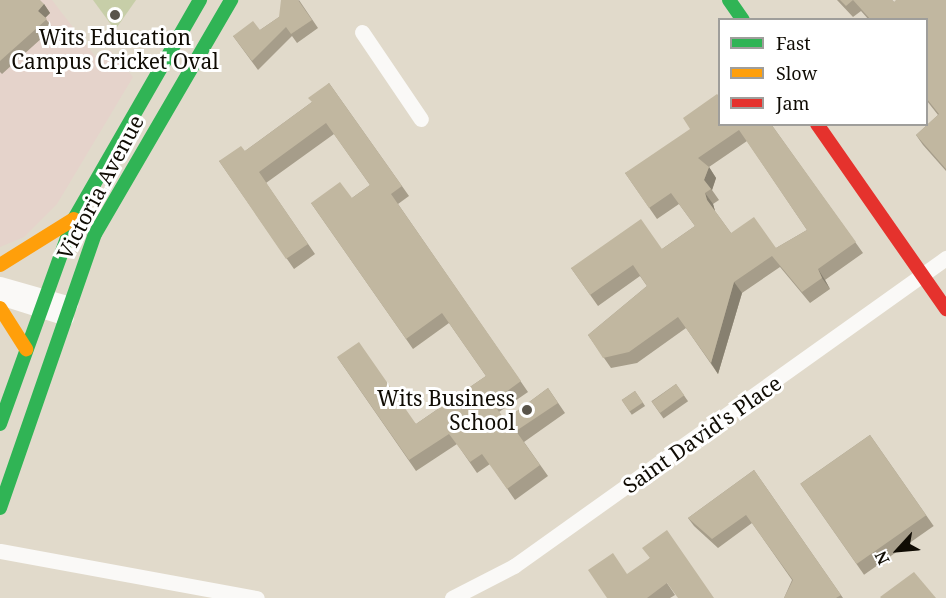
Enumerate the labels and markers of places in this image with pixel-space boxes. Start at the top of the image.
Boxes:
marker: Wits Education Campus Cricket Oval [108,8,122,22]
place label: Wits Education Campus Cricket Oval [11,24,219,74]
place label: Wits Business School [377,385,515,435]
marker: Wits Business School [520,403,534,417]

